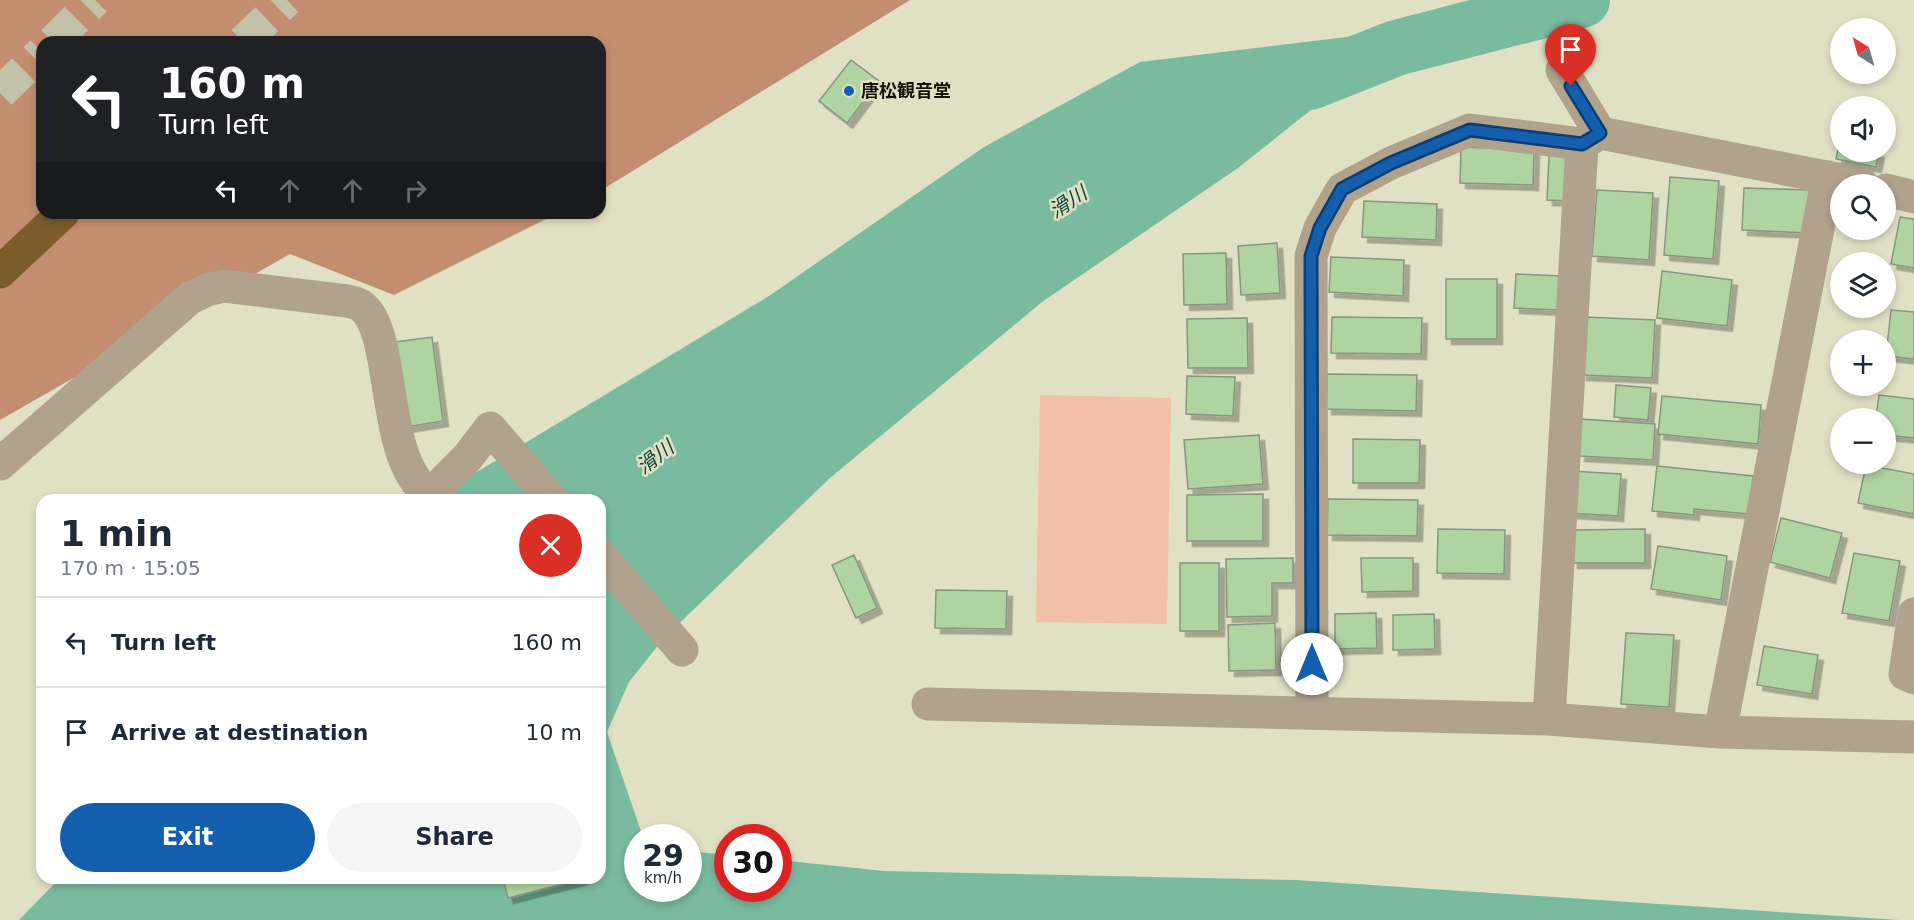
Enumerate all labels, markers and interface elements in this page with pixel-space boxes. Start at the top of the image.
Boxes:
north arrow [1830,18,1896,84]
map controls [1830,18,1896,474]
pin [1545,24,1596,86]
icon: arrive [1554,33,1587,66]
text: 160 m [159,59,305,108]
icon: left [60,60,138,138]
place label: 唐松観音堂 [861,80,951,101]
marker: 唐松観音堂 [842,84,856,98]
button: sound [1830,96,1896,162]
text: Turn left [159,109,269,140]
icon: left [210,174,243,207]
icon: ahead [273,174,306,207]
icon: ahead [336,174,369,207]
icon: right [399,174,432,207]
button: search [1830,174,1896,240]
water label: 滑川 [1045,180,1093,223]
button: layers [1830,252,1896,318]
button: + [1830,330,1896,396]
button: − [1830,408,1896,474]
water label: 滑川 [632,434,680,479]
text: 1 min [60,513,173,554]
button: close [519,514,582,577]
text: 170 m · 15:05 [60,556,201,580]
icon: left [60,626,93,659]
text: Turn left [111,630,216,655]
text: 160 m [512,630,582,655]
position arrow [1280,632,1344,696]
icon: arrive [60,716,93,749]
text: Arrive at destination [111,720,368,745]
text: 10 m [526,720,582,745]
button: Exit [60,803,315,872]
button: Share [327,803,582,872]
speed limit sign: 30 [714,824,792,902]
text: 29 [642,838,684,873]
text: km/h [644,869,682,887]

